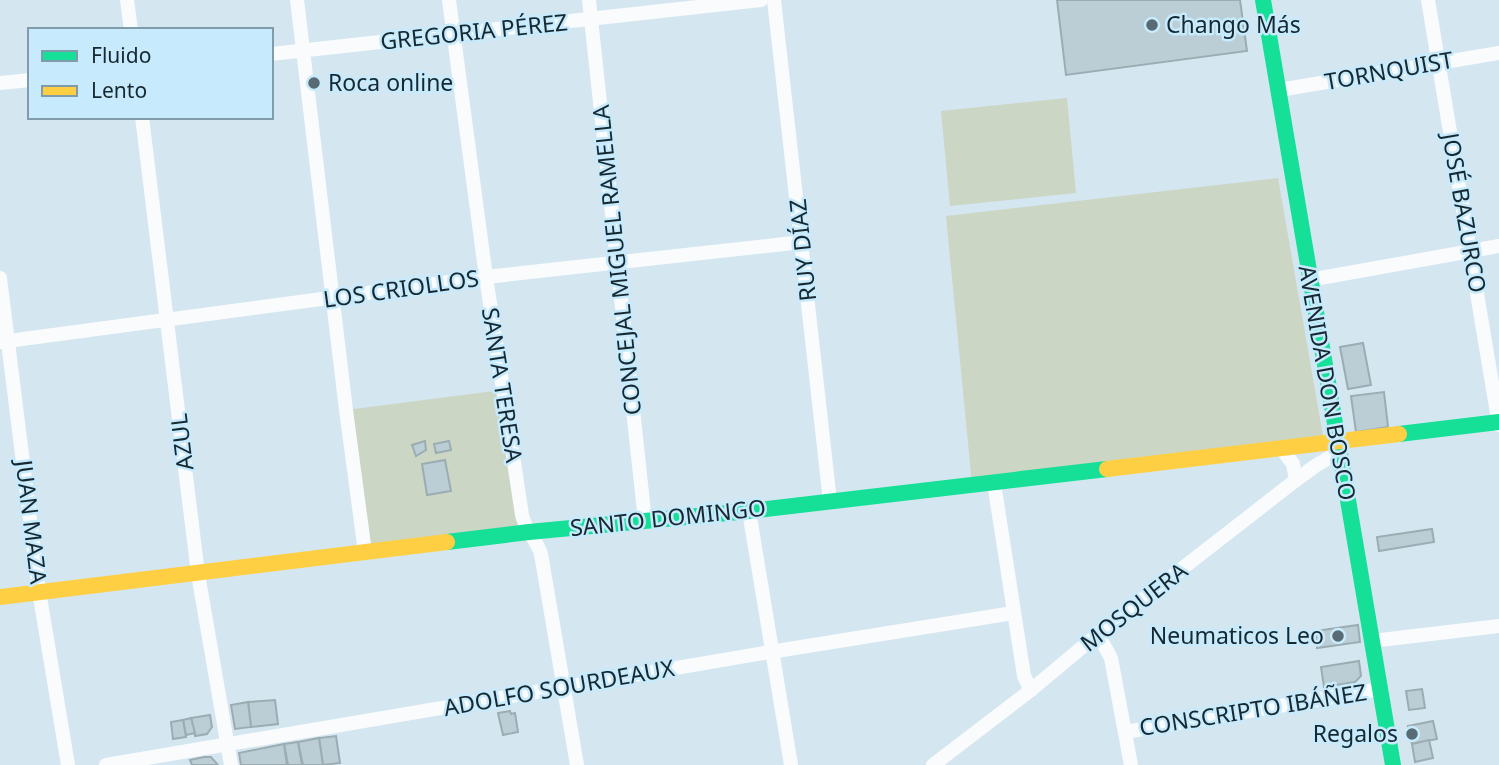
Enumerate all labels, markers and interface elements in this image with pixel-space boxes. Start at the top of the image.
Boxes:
street label: GREGORIA PÉREZ [379,5,569,57]
place label: Chango Más [1166,8,1301,40]
marker: Chango Más [1144,17,1160,33]
legend [28,28,273,119]
text: Fluido [91,41,151,69]
street label: TORNQUIST [1322,43,1456,97]
place label: Roca online [328,66,453,98]
marker: Roca online [306,75,322,91]
text: Lento [91,76,147,104]
street label: CONCEJAL MIGUEL RAMELLA [584,103,648,417]
street label: JOSÉ BAZURCO [1435,129,1495,295]
street label: RUY DÍAZ [781,197,823,303]
street label: LOS CRIOLLOS [321,261,481,315]
street label: AVENIDA DON BOSCO [1292,263,1364,503]
street label: SANTA TERESA [475,305,531,465]
street label: AZUL [162,412,200,472]
street label: JUAN MAZA [8,456,55,586]
street label: SANTO DOMINGO [568,491,767,543]
street label: MOSQUERA [1073,554,1194,658]
place label: Neumaticos Leo [1150,619,1324,651]
marker: Neumaticos Leo [1330,628,1346,644]
street label: ADOLFO SOURDEAUX [441,651,677,723]
street label: CONSCRIPTO IBÁÑEZ [1137,675,1369,743]
place label: Regalos [1313,717,1398,749]
marker: Regalos [1404,726,1420,742]

